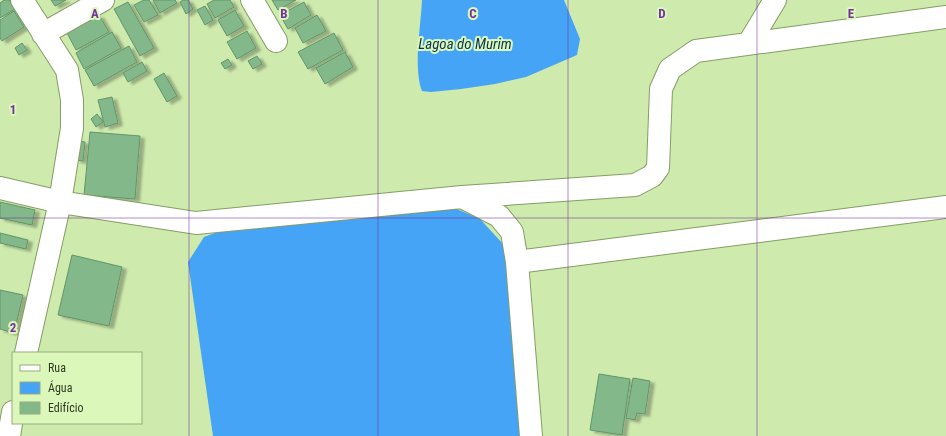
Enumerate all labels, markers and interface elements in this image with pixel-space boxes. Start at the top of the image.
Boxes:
text: A [91,6,99,21]
text: B [280,6,288,21]
text: C [469,6,477,21]
text: D [658,6,666,21]
text: E [848,6,855,21]
water label: Lagoa do Murim [418,35,512,53]
text: 1 [10,102,16,117]
text: 2 [10,320,17,335]
legend [12,352,142,424]
text: Rua [48,361,66,375]
text: Água [48,380,73,395]
text: Edifício [48,401,84,415]

